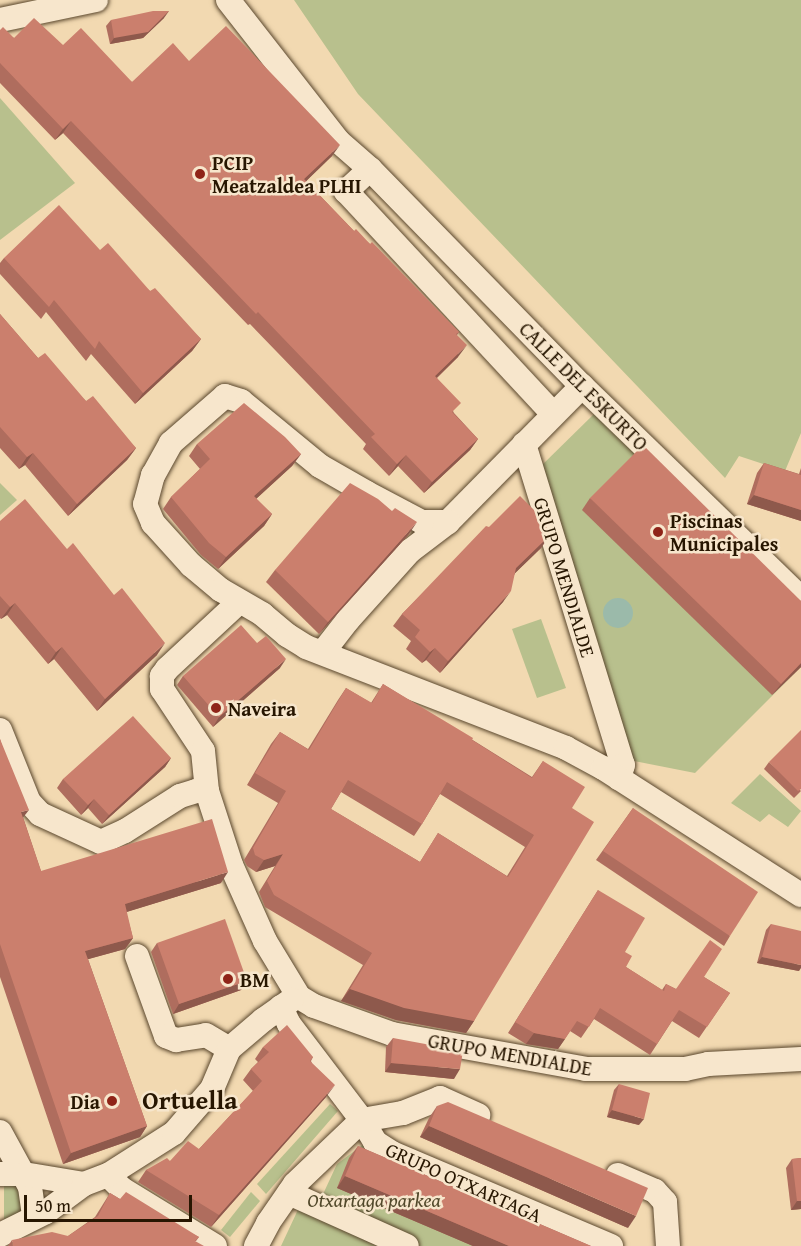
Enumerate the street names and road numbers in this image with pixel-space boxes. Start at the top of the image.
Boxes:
street label: CALLE DEL ESKURTO [515,317,653,455]
street label: GRUPO MENDIALDE [529,494,601,660]
street label: GRUPO MENDIALDE [426,1028,594,1080]
street label: GRUPO OTXARTAGA [382,1137,546,1227]

